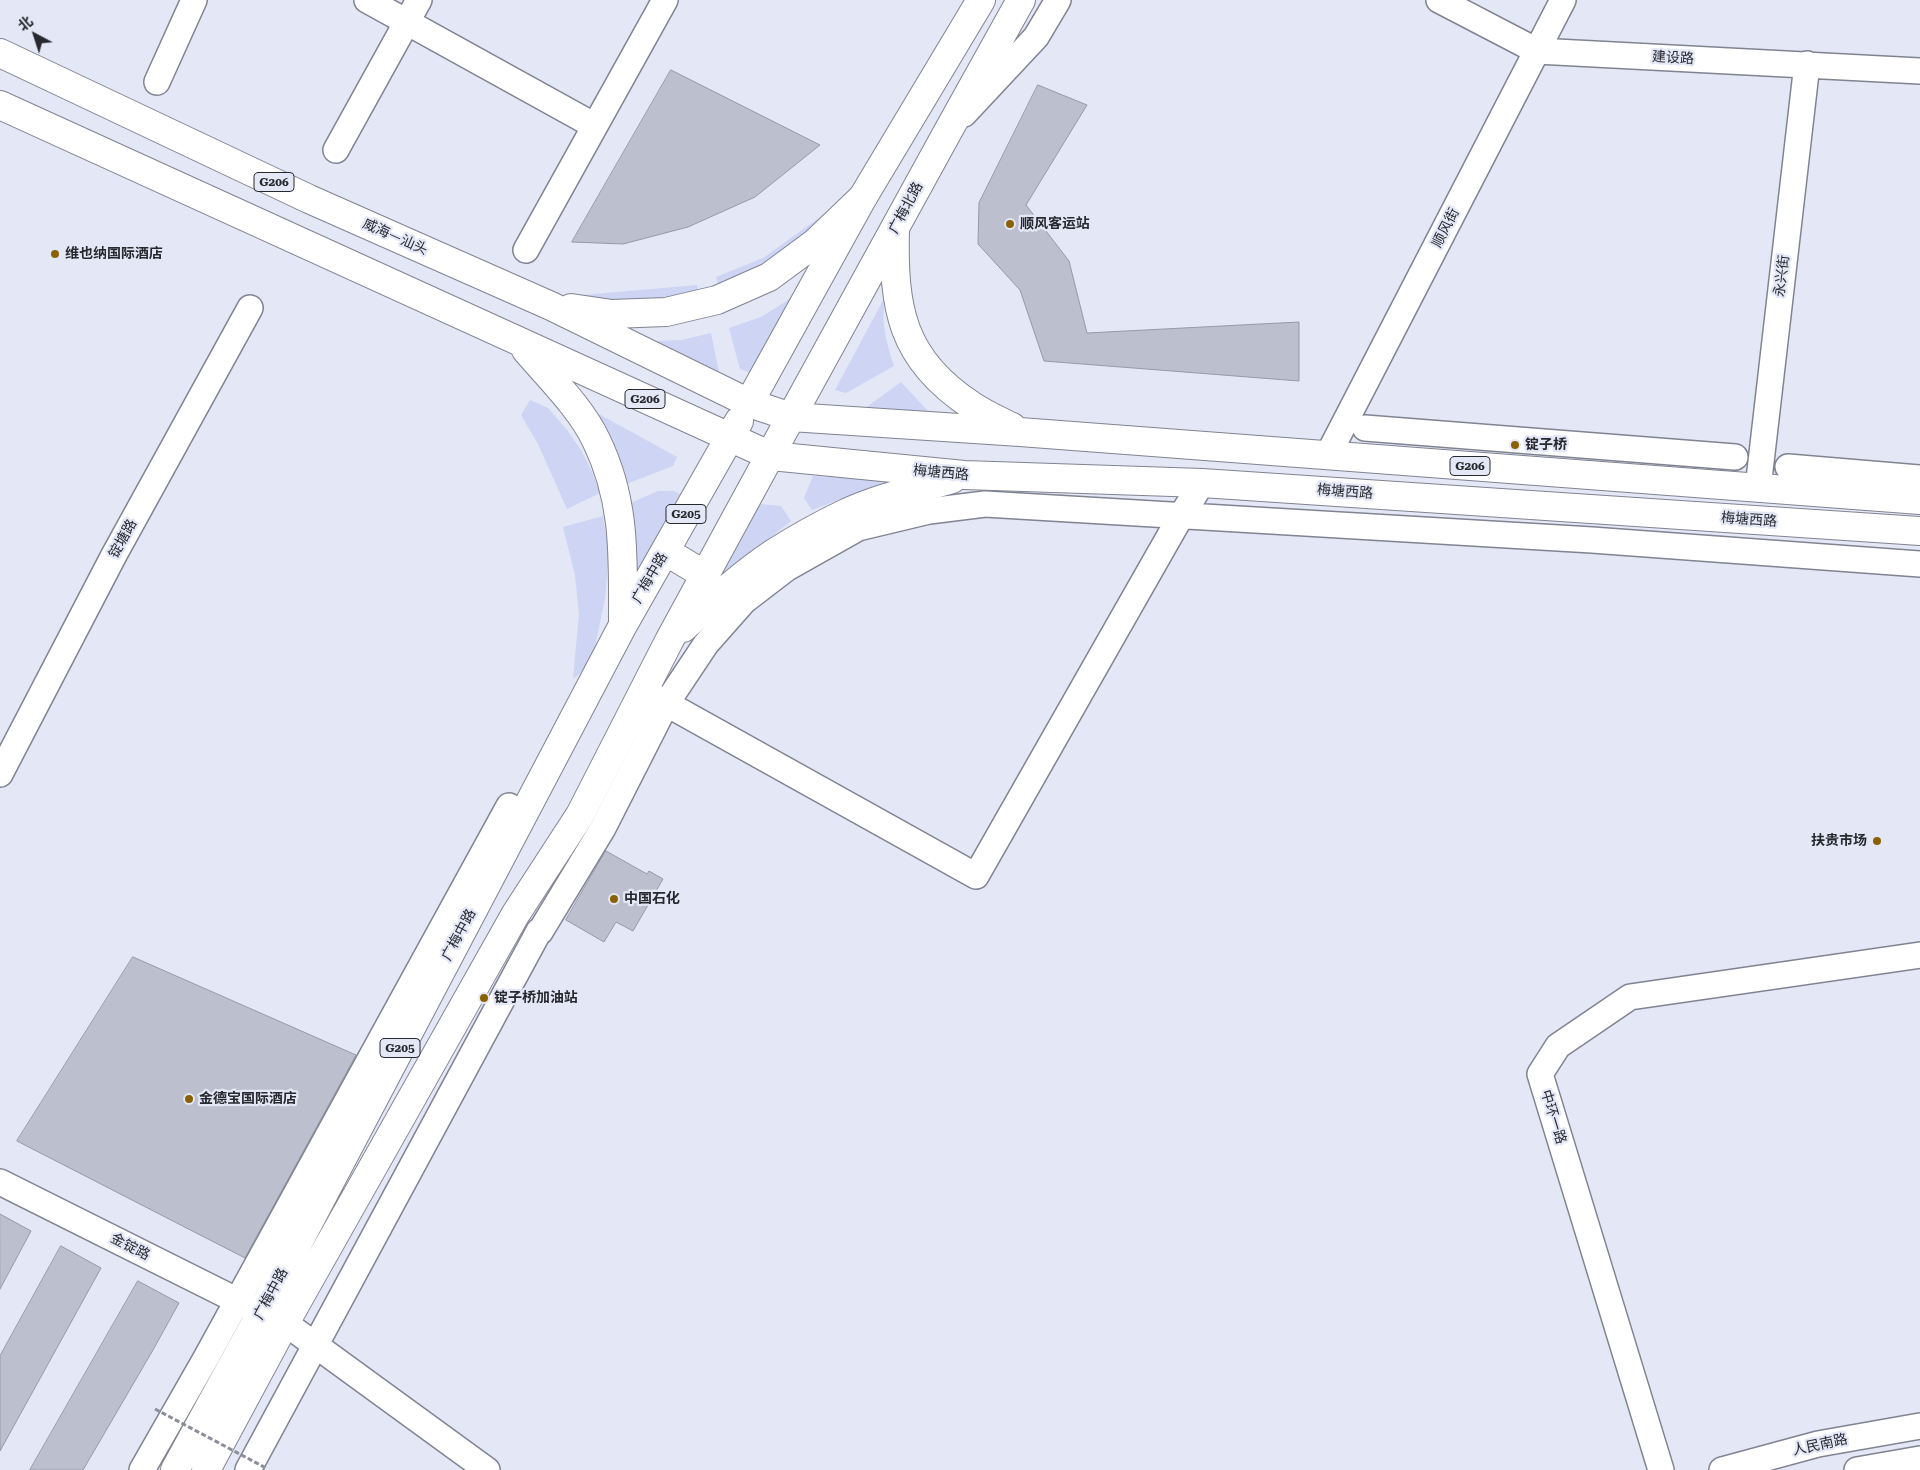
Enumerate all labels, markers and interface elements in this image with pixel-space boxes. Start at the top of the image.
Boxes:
north arrow [10,10,60,60]
text: 北 [15,13,36,34]
street label: 建设路 [1652,49,1694,67]
road number: G206 [254,172,294,192]
street label: 广梅北路 [885,179,927,237]
street label: 顺风街 [1429,205,1463,251]
street label: 威海—汕头 [360,215,430,259]
place label: 顺风客运站 [1020,216,1090,232]
marker: 顺风客运站 [1004,218,1016,230]
place label: 维也纳国际酒店 [65,246,163,262]
marker: 维也纳国际酒店 [49,248,61,260]
street label: 永兴街 [1771,254,1793,298]
road number: G206 [625,389,665,408]
place label: 锭子桥 [1525,437,1567,453]
marker: 锭子桥 [1509,439,1521,451]
road number: G206 [1450,456,1490,476]
street label: 梅塘西路 [912,462,970,484]
street label: 梅塘西路 [1316,482,1374,502]
road number: G205 [666,504,706,524]
street label: 梅塘西路 [1720,510,1778,530]
street label: 锭塘路 [105,517,141,561]
street label: 广梅中路 [629,550,671,606]
place label: 扶贵市场 [1811,833,1867,849]
marker: 扶贵市场 [1871,835,1883,847]
place label: 中国石化 [624,891,680,907]
marker: 中国石化 [608,893,620,905]
street label: 广梅中路 [438,906,480,964]
place label: 锭子桥加油站 [494,990,578,1006]
marker: 锭子桥加油站 [478,992,490,1004]
road number: G205 [380,1038,420,1058]
street label: 中环一路 [1537,1088,1569,1146]
place label: 金德宝国际酒店 [199,1091,297,1107]
marker: 金德宝国际酒店 [183,1093,195,1105]
street label: 金锭路 [107,1230,153,1264]
street label: 广梅中路 [250,1265,292,1323]
street label: 人民南路 [1791,1431,1849,1459]

